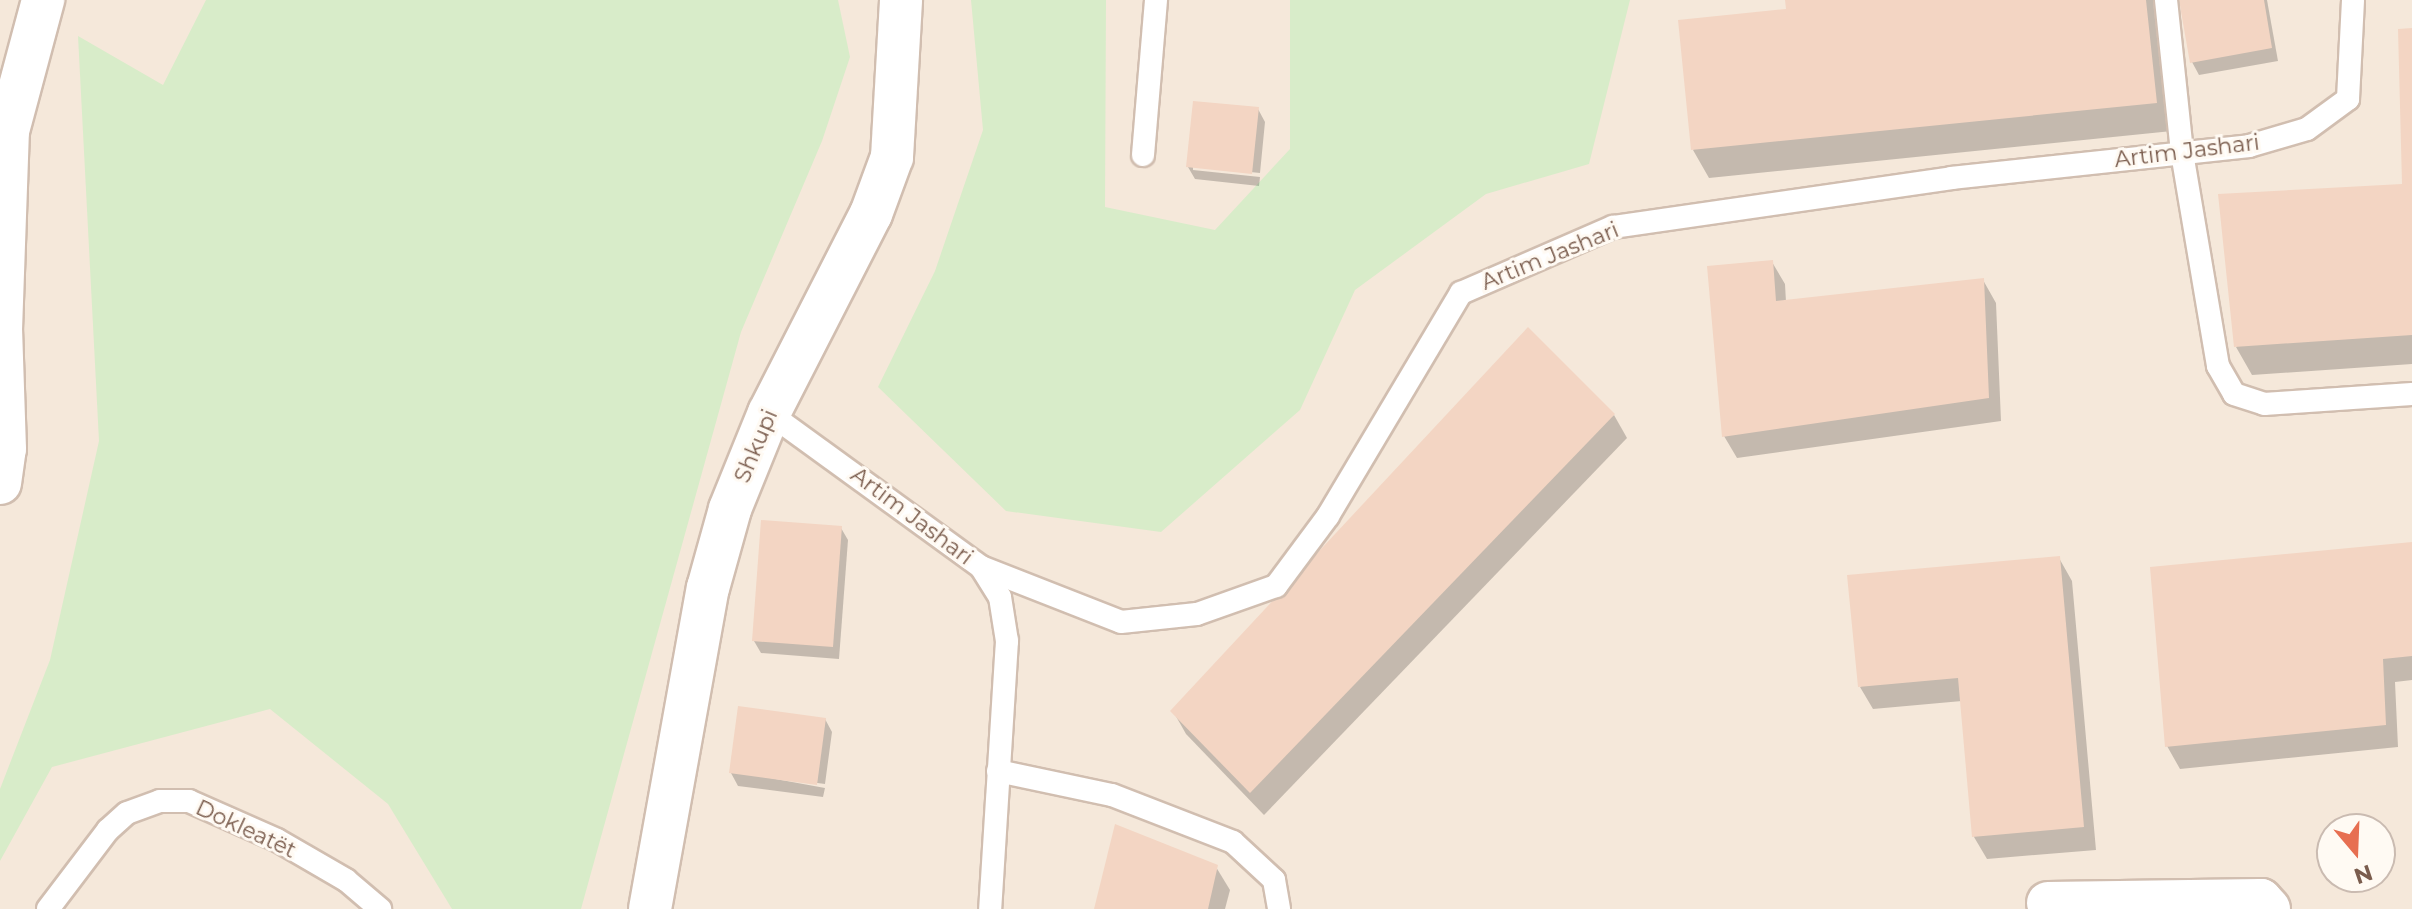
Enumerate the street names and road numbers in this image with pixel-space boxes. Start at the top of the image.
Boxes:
street label: Artim Jashari [2113,129,2261,173]
street label: Artim Jashari [1477,216,1623,296]
street label: Shkupi [729,405,783,487]
street label: Artim Jashari [846,462,978,570]
street label: Dokleatët [192,794,300,864]

